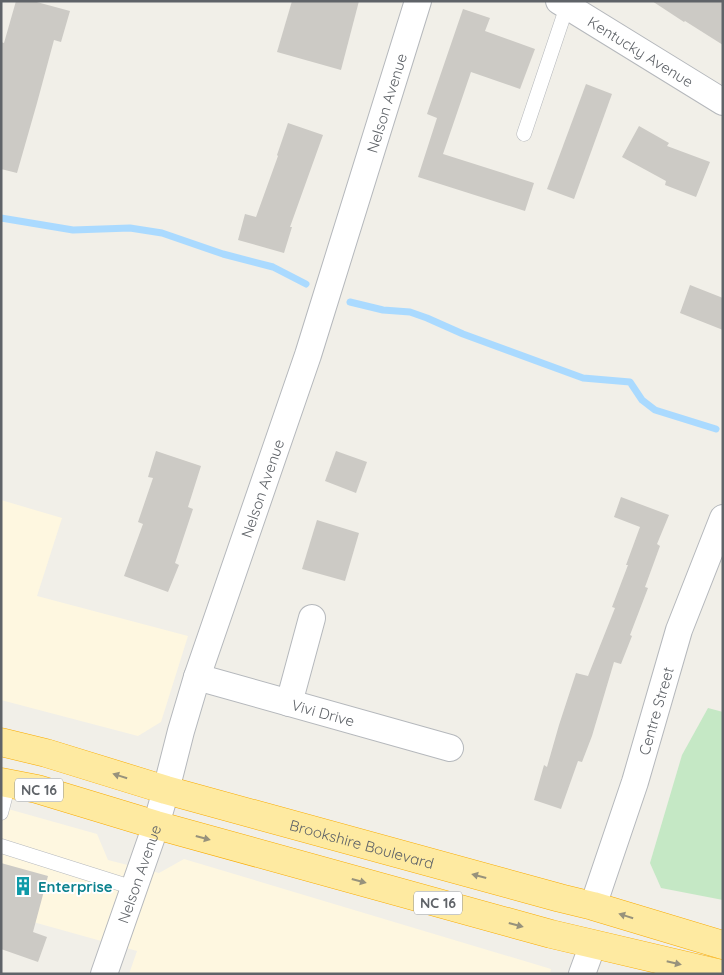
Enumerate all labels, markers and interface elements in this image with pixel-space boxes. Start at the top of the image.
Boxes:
street label: Kentucky Avenue [584,12,697,91]
street label: Nelson Avenue [362,51,411,155]
street label: Nelson Avenue [236,436,288,540]
street label: Centre Street [634,664,677,757]
street label: Vivi Drive [289,695,357,730]
one-way arrow [112,771,127,779]
road number: NC 16 [15,778,63,802]
street label: Brookshire Boulevard [288,815,436,873]
street label: Nelson Avenue [113,822,165,926]
one-way arrow [195,835,210,843]
one-way arrow [471,871,486,879]
building icon: Enterprise [12,875,34,897]
place label: Enterprise [38,877,113,896]
one-way arrow [352,878,367,886]
road number: NC 16 [414,891,462,914]
one-way arrow [618,911,633,919]
one-way arrow [509,921,524,929]
one-way arrow [667,959,682,967]

